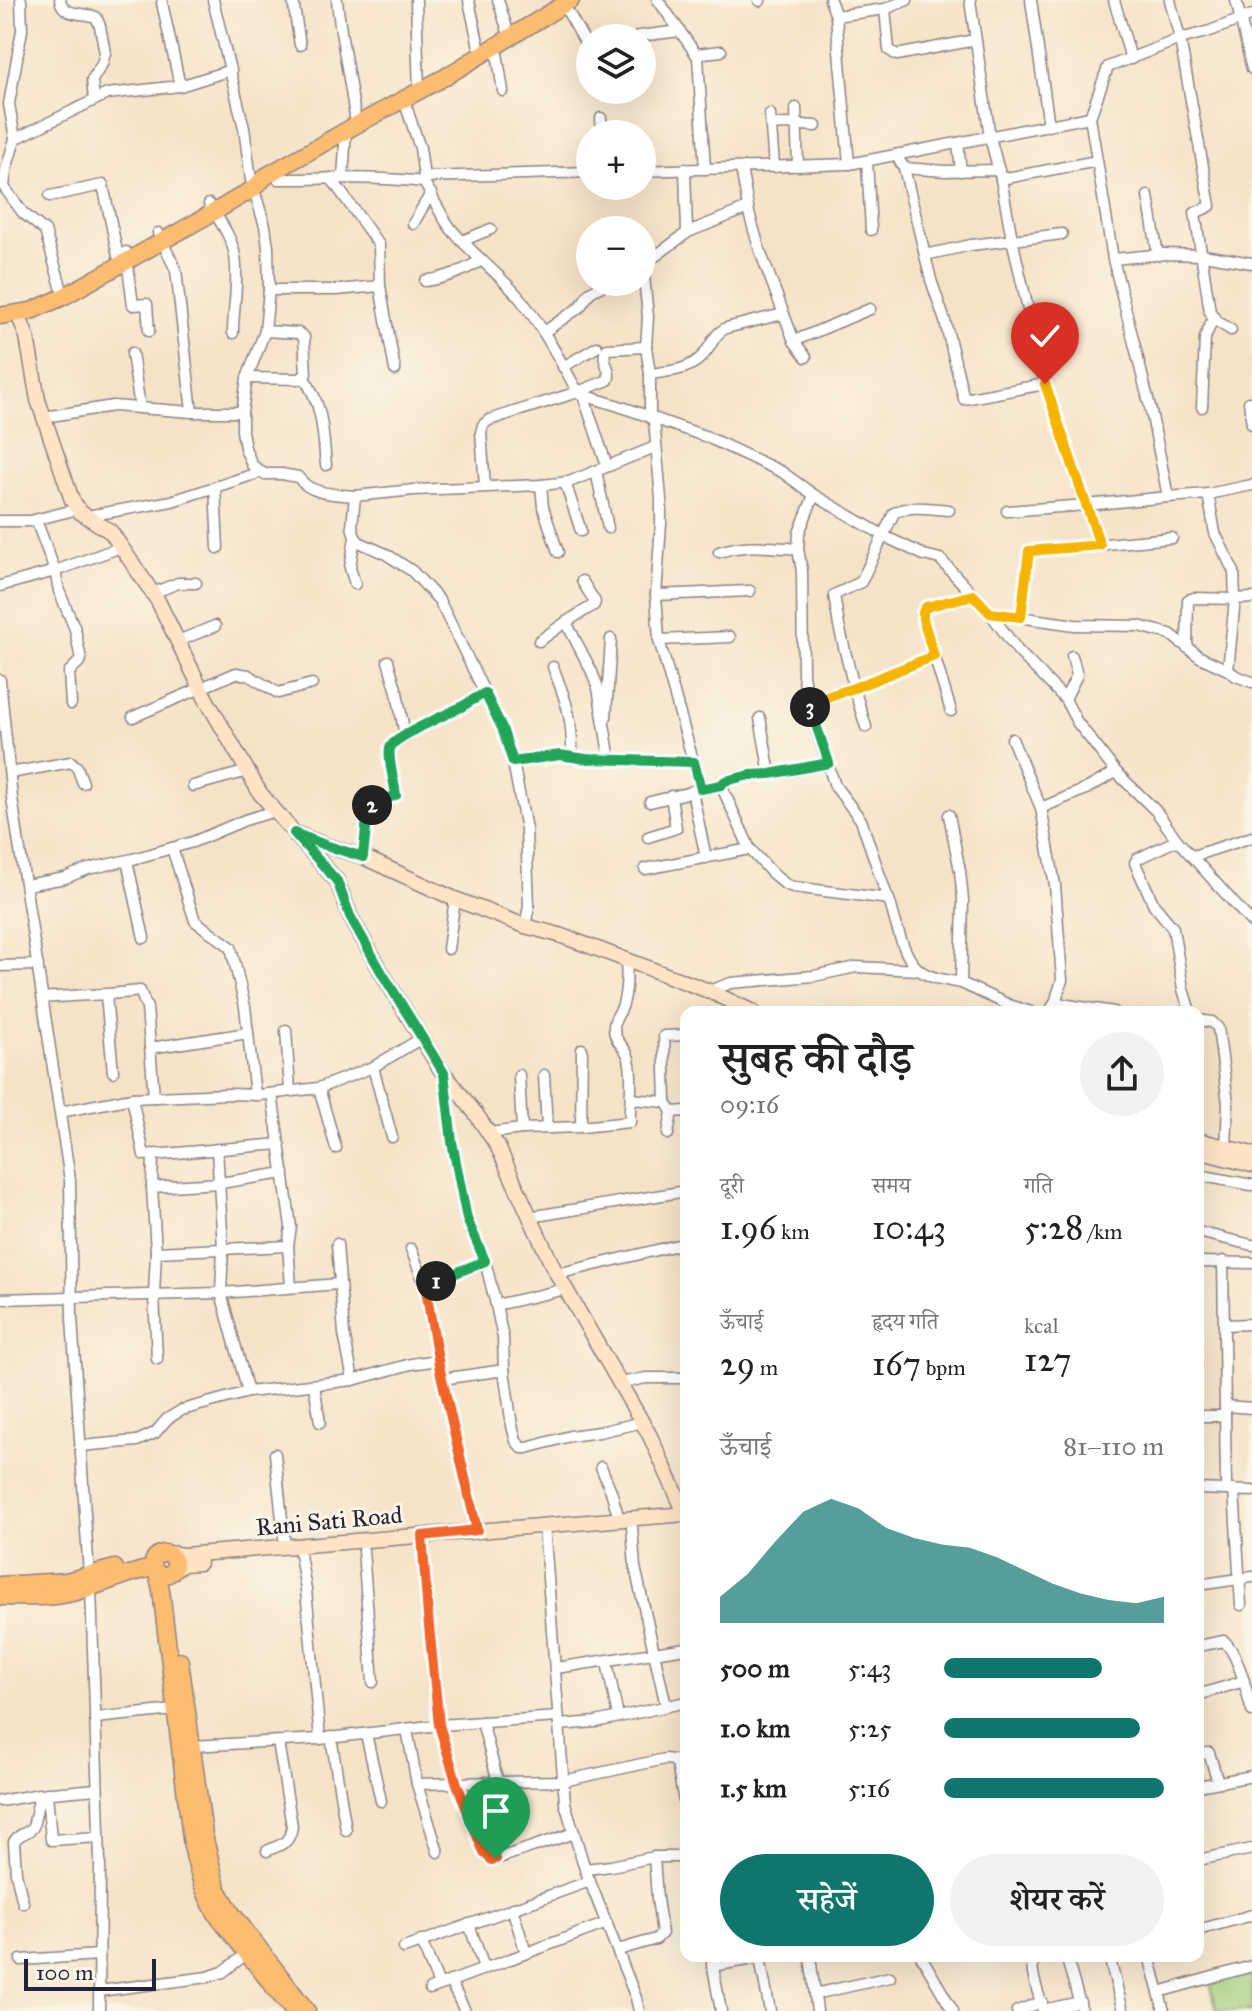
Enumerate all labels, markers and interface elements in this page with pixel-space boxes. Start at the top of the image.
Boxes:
map controls [576,24,656,296]
button: layers [576,24,656,104]
button: + [576,120,656,200]
button: − [576,216,656,296]
pin [1011,302,1079,384]
icon: check [1023,314,1067,358]
pin: 3 [790,687,830,727]
text: 3 [806,693,814,720]
pin: 2 [352,785,392,825]
text: 2 [367,791,377,818]
text: सुबह की दौड़ [720,1031,912,1085]
button: share [1080,1032,1164,1116]
text: 09:16 [720,1088,779,1120]
text: दूरी [720,1172,744,1199]
text: समय [872,1172,911,1199]
text: गति [1024,1172,1053,1199]
text: 1.96 [720,1207,776,1248]
text: 10:43 [872,1207,946,1248]
text: 5:28 [1024,1207,1083,1248]
text: km [776,1218,810,1245]
text: /km [1083,1218,1123,1245]
pin: 1 [416,1261,456,1301]
text: 1 [432,1267,440,1294]
text: ऊँचाई [720,1308,763,1335]
text: हृदय गति [872,1308,938,1335]
text: kcal [1024,1312,1059,1339]
text: 127 [1024,1339,1071,1380]
text: 29 [720,1343,755,1384]
text: 167 [872,1343,921,1384]
text: m [755,1354,778,1381]
text: bpm [921,1354,966,1381]
text: ऊँचाई [720,1430,771,1462]
text: 81–110 m [1063,1430,1164,1462]
street label: Rani Sati Road [254,1500,404,1542]
text: 500 m [720,1652,790,1684]
text: 5:43 [848,1652,892,1684]
text: 1.0 km [720,1712,790,1744]
text: 5:25 [848,1712,891,1744]
text: 1.5 km [720,1772,787,1804]
text: 5:16 [848,1772,890,1804]
pin [462,1777,530,1859]
icon: arrive [474,1789,518,1833]
button: सहेजें [720,1854,934,1946]
button: शेयर करें [950,1854,1164,1946]
scale bar [24,1955,156,1991]
text: 100 m [36,1959,93,1986]

